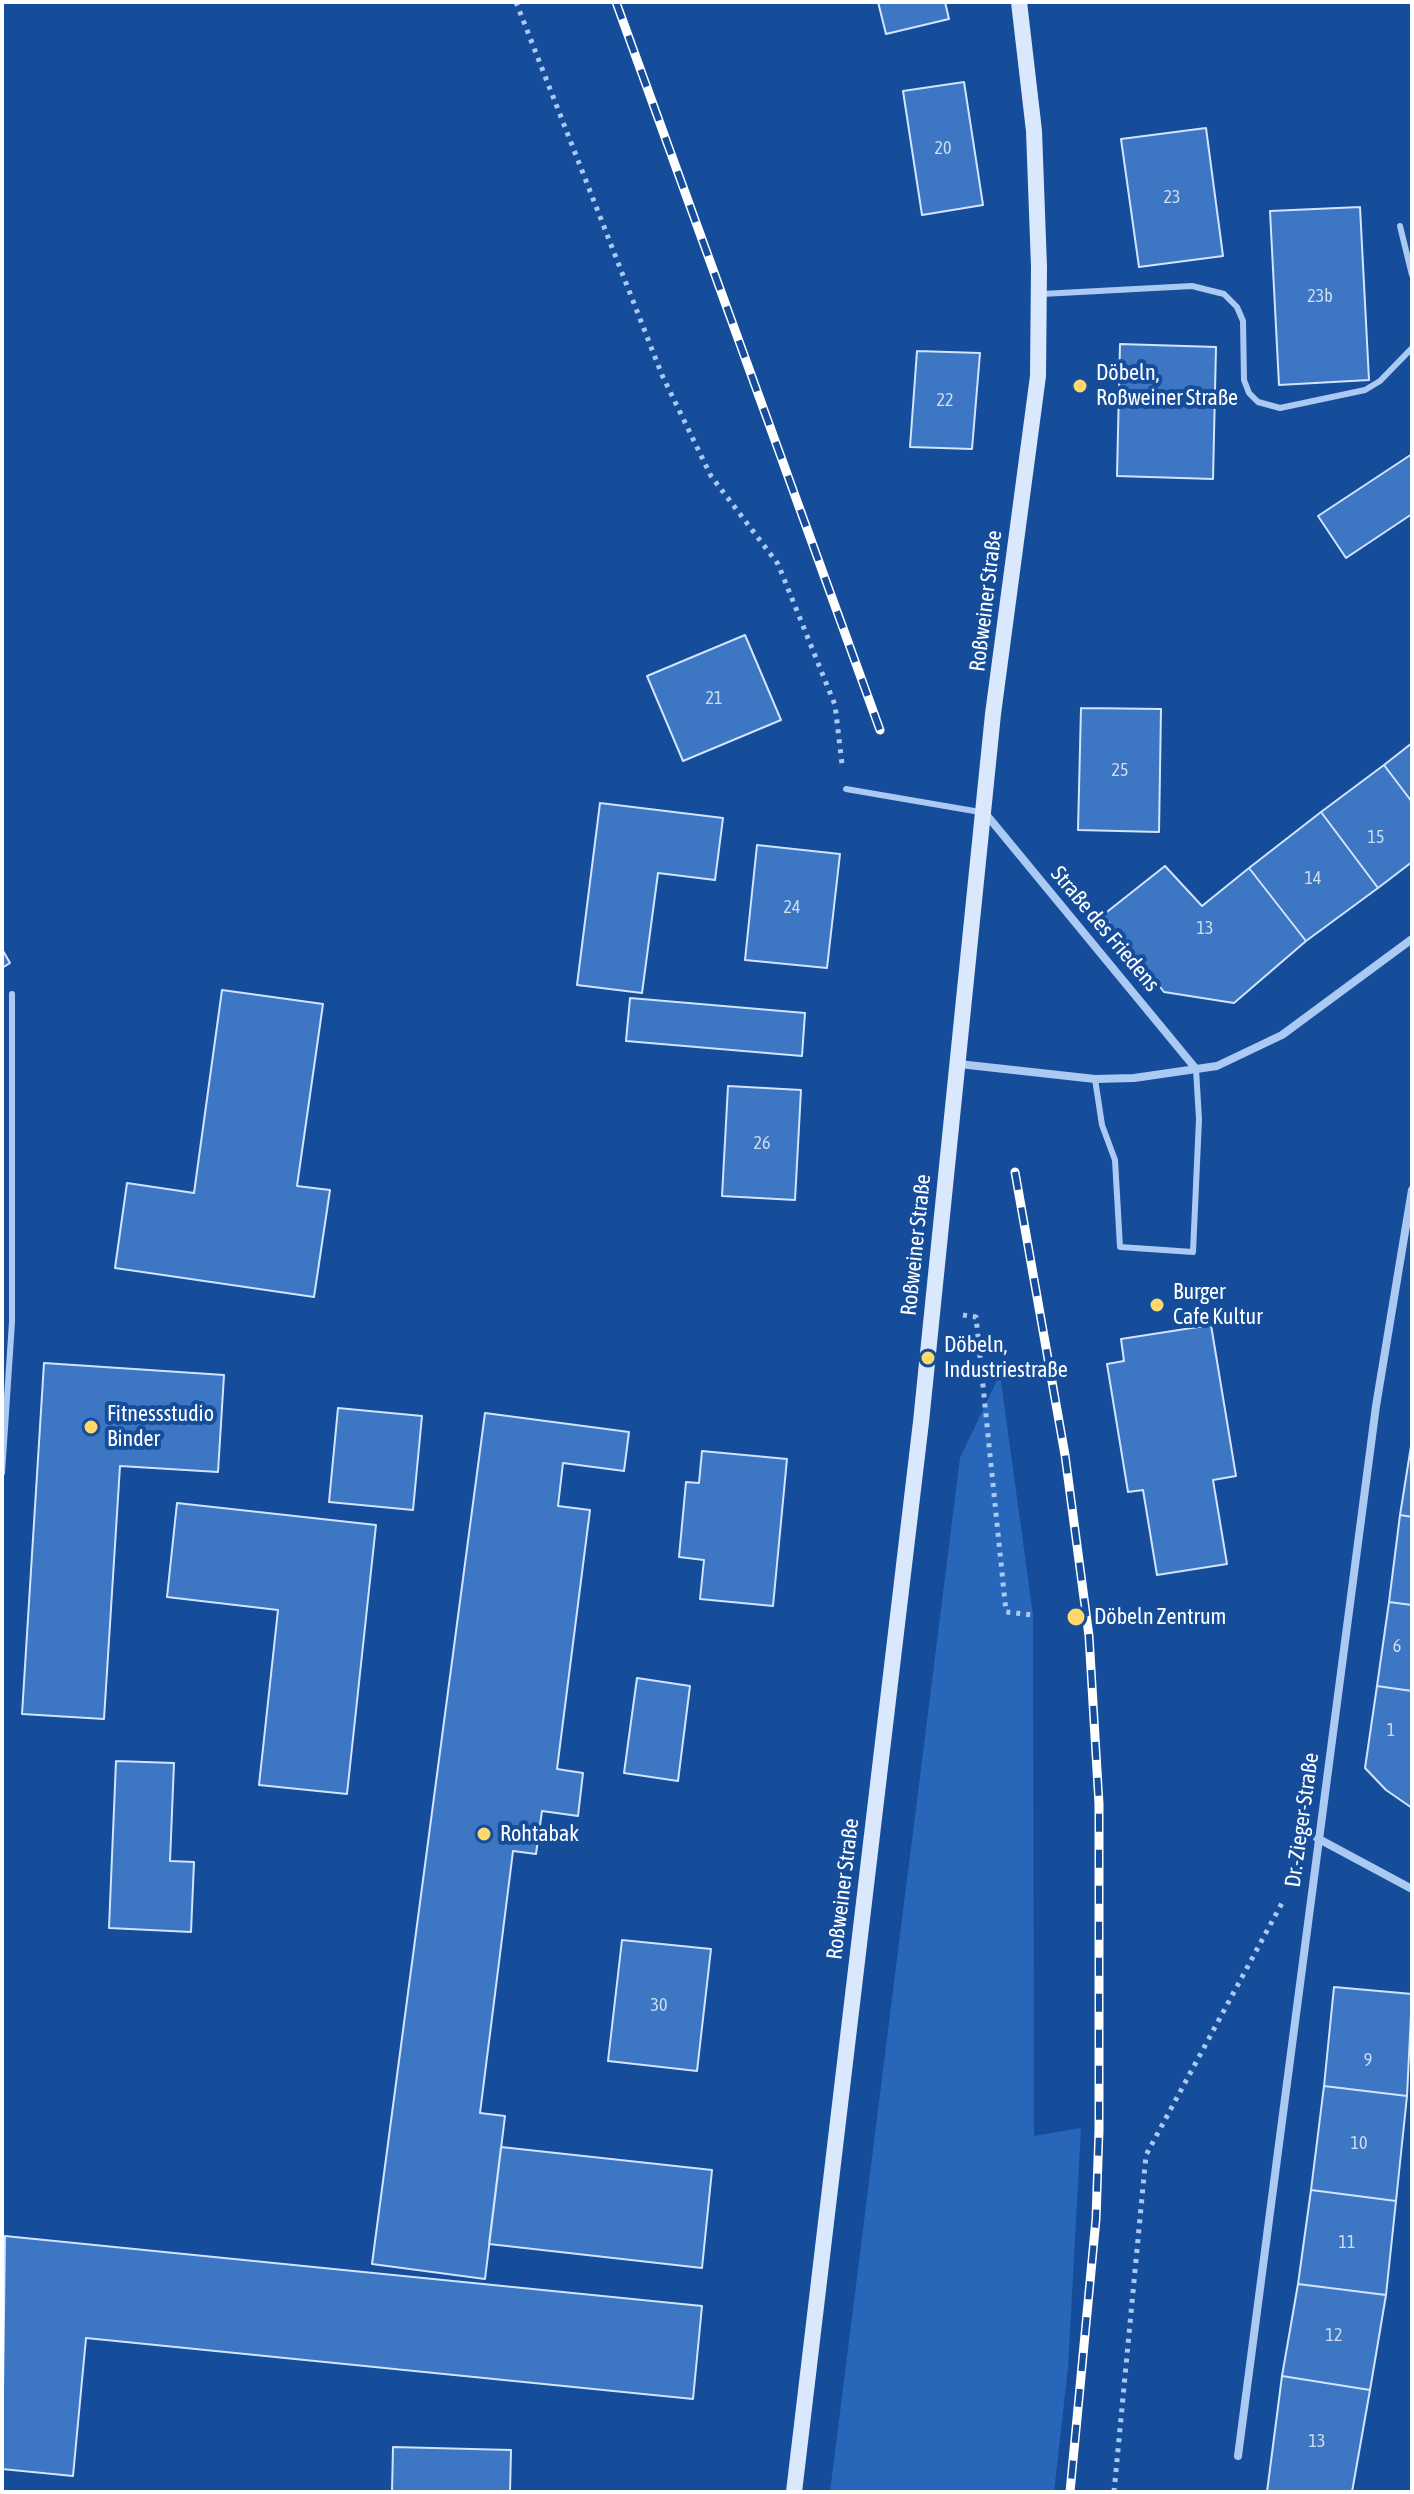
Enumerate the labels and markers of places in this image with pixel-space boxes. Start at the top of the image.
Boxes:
place label: Döbeln, Roßweiner Straße [1096,360,1238,412]
marker: Döbeln, Roßweiner Straße [1071,377,1089,395]
place label: Burger Cafe Kultur [1173,1279,1263,1330]
marker: Burger Cafe Kultur [1148,1296,1166,1314]
place label: Döbeln, Industriestraße [944,1332,1068,1384]
marker: Döbeln, Industriestraße [919,1349,937,1367]
place label: Fitnessstudio Binder [107,1401,214,1452]
marker: Fitnessstudio Binder [82,1418,100,1436]
place label: Döbeln Zentrum [1094,1604,1226,1630]
marker: Döbeln Zentrum [1065,1606,1087,1628]
place label: Rohtabak [500,1821,579,1847]
marker: Rohtabak [475,1825,493,1843]

